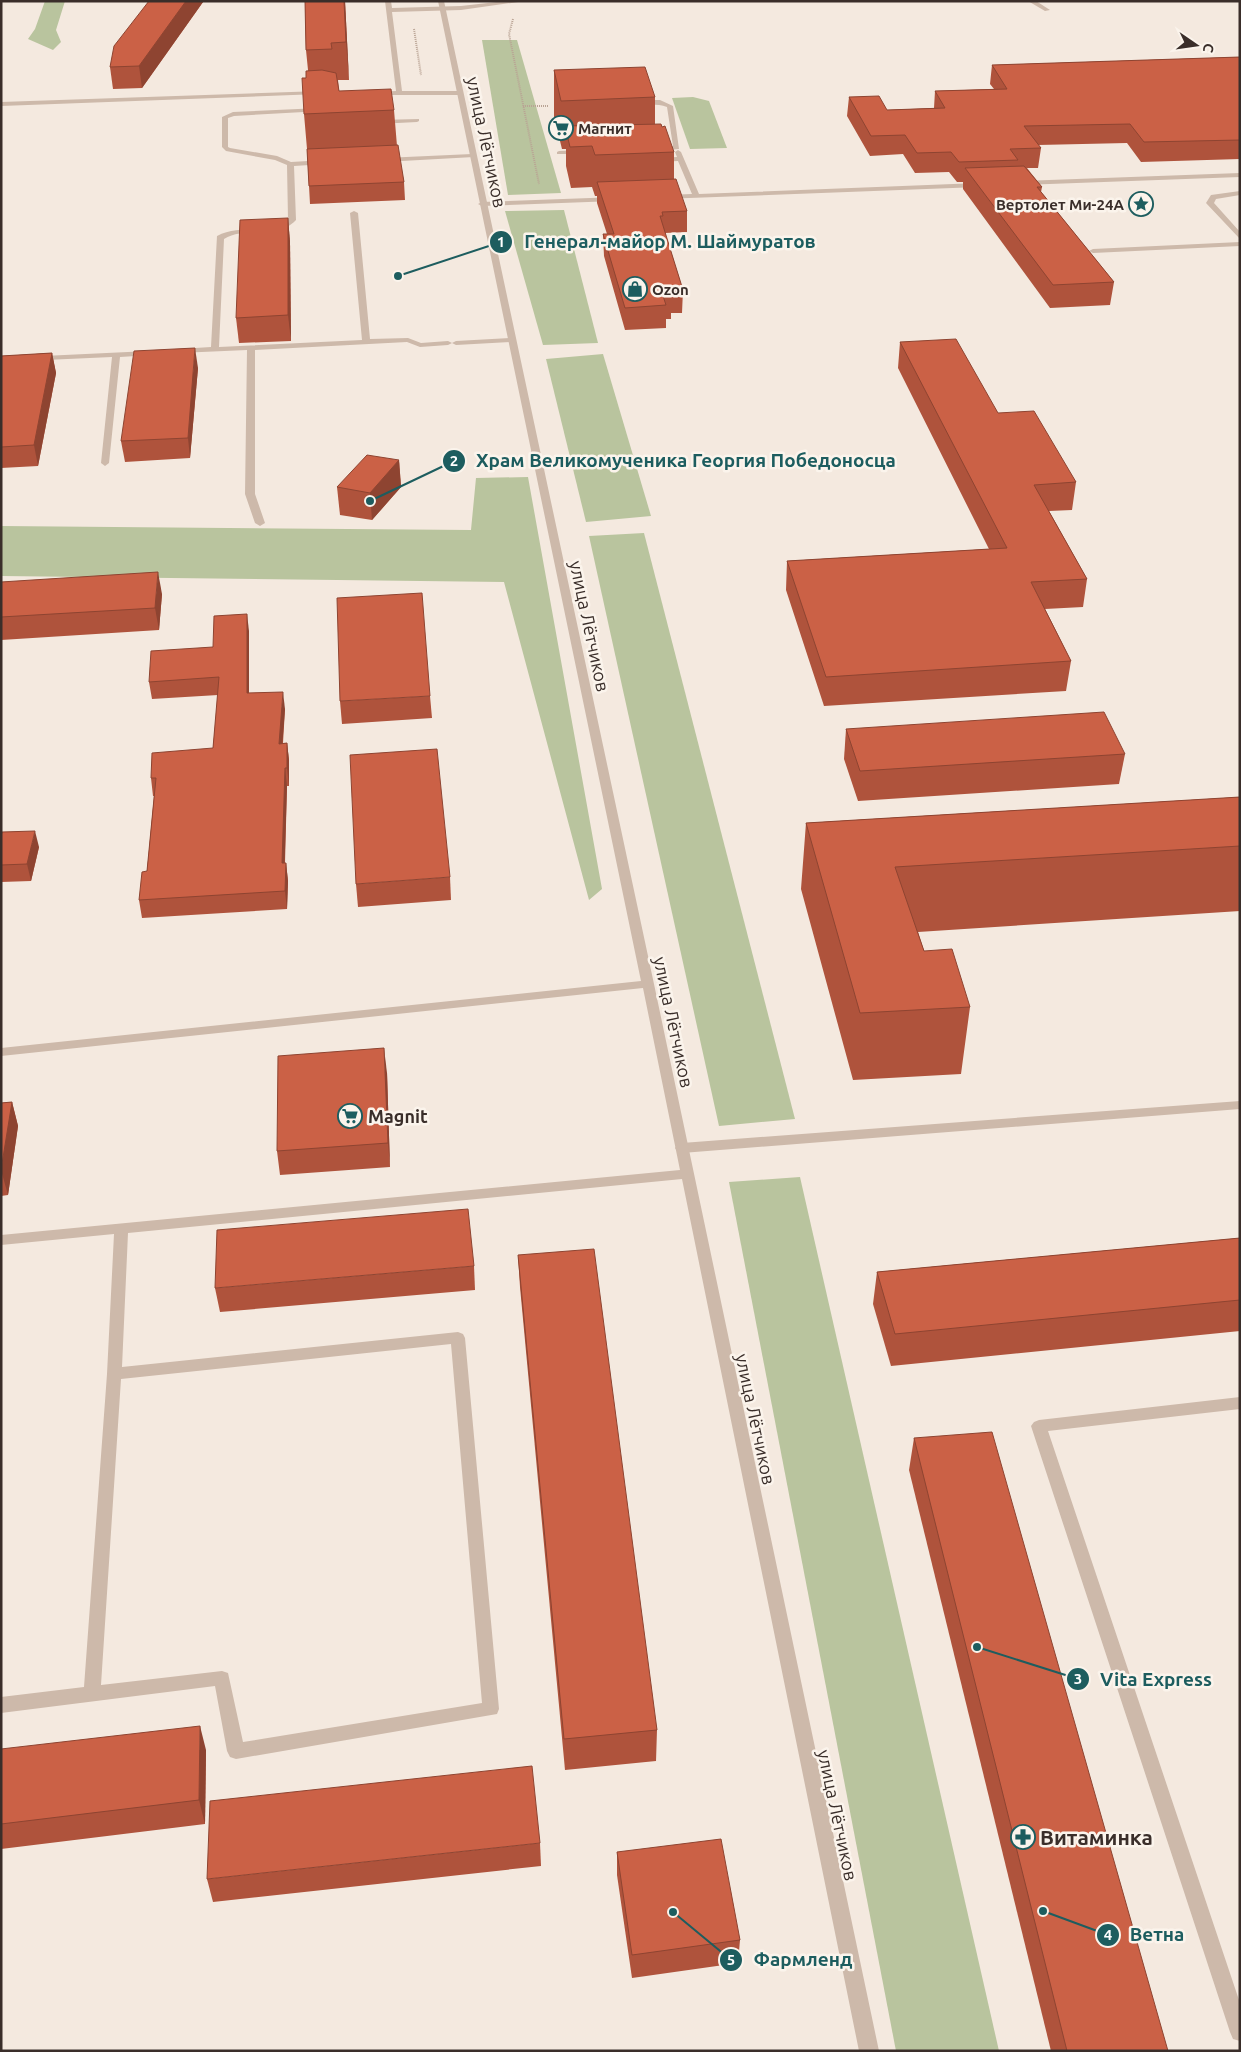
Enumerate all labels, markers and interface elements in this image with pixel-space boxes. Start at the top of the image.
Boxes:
north arrow [1171,20,1221,70]
text: С [1200,42,1217,54]
street label: улица Лётчиков [463,75,511,209]
supermarket icon: Магнит [548,115,574,141]
place label: Магнит [578,120,632,137]
place icon: Вертолет Ми-24А [1128,191,1154,217]
place label: Вертолет Ми-24А [996,196,1124,213]
callout: Генерал-майор М. Шаймуратов [489,225,825,259]
text: Генерал-майор М. Шаймуратов [524,230,816,252]
text: 1 [497,233,505,250]
shop icon: Ozon [622,276,648,302]
place label: Ozon [652,281,689,298]
callout: Храм Великомученика Георгия Победоносца [441,444,906,478]
text: Храм Великомученика Георгия Победоносца [476,449,896,471]
text: 2 [450,452,458,469]
street label: улица Лётчиков [566,559,614,693]
street label: улица Лётчиков [650,955,698,1089]
supermarket icon: Magnit [337,1103,363,1129]
place label: Magnit [368,1106,428,1126]
street label: улица Лётчиков [732,1352,780,1486]
callout: Vita Express [1065,1662,1222,1696]
text: Vita Express [1100,1668,1212,1690]
text: 3 [1074,1670,1082,1687]
street label: улица Лётчиков [814,1748,862,1882]
pharmacy icon: Витаминка [1010,1824,1036,1850]
place label: Витаминка [1040,1825,1153,1849]
callout: Ветна [1095,1918,1195,1952]
text: Ветна [1130,1923,1184,1945]
text: 4 [1104,1926,1112,1943]
callout: Фармленд [718,1943,862,1977]
text: Фармленд [754,1948,853,1970]
text: 5 [727,1951,735,1968]

